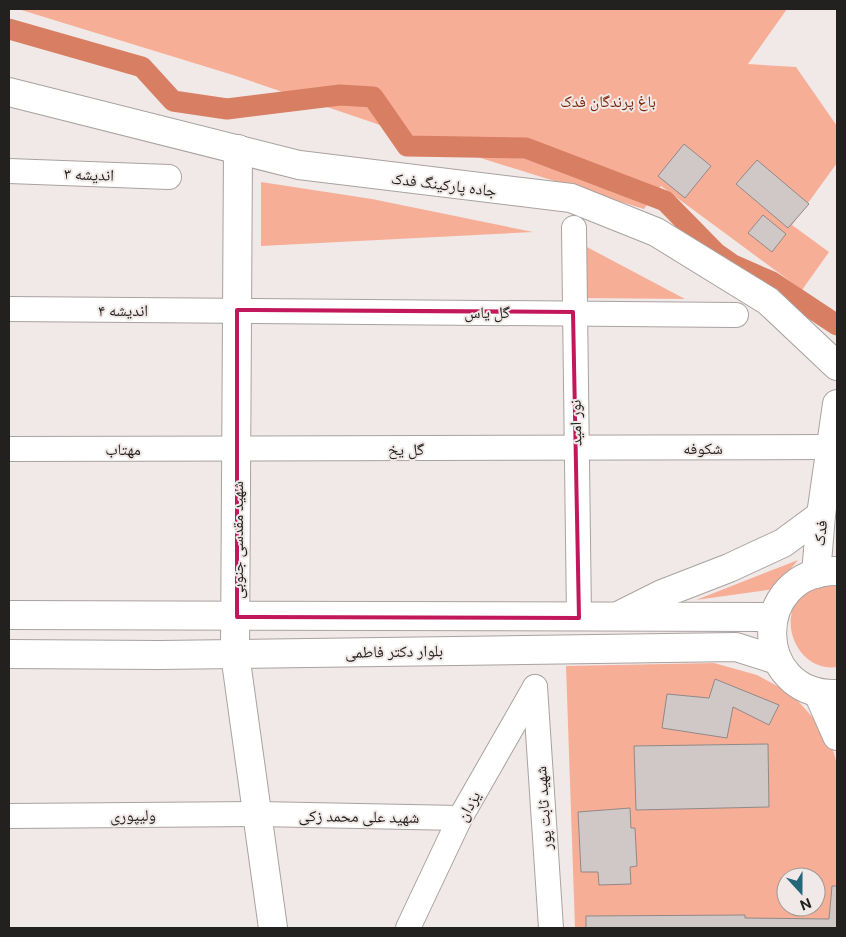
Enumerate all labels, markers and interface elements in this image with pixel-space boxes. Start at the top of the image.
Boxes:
park label: باغ پرندگان فدک [560,92,656,112]
street label: اندیشه ۳ [64,164,114,185]
street label: جاده پارکینگ فدک [390,169,498,201]
street label: اندیشه ۴ [98,301,148,320]
street label: گل یاس [464,303,510,323]
street label: نور امید [566,400,585,446]
street label: شکوفه [683,439,723,458]
street label: مهتاب [105,440,141,459]
street label: گل یخ [388,440,424,460]
street label: شهید مقدسی جنوبی [228,481,248,599]
street label: فدک [810,519,831,547]
street label: بلوار دکتر فاطمی [345,641,443,663]
street label: شهید ثابت پور [531,765,556,851]
street label: یزدان [452,788,485,825]
street label: ولیپوری [110,806,156,826]
street label: شهید علی محمد زکی [299,806,419,828]
north arrow [776,867,826,917]
text: N [798,895,814,914]

